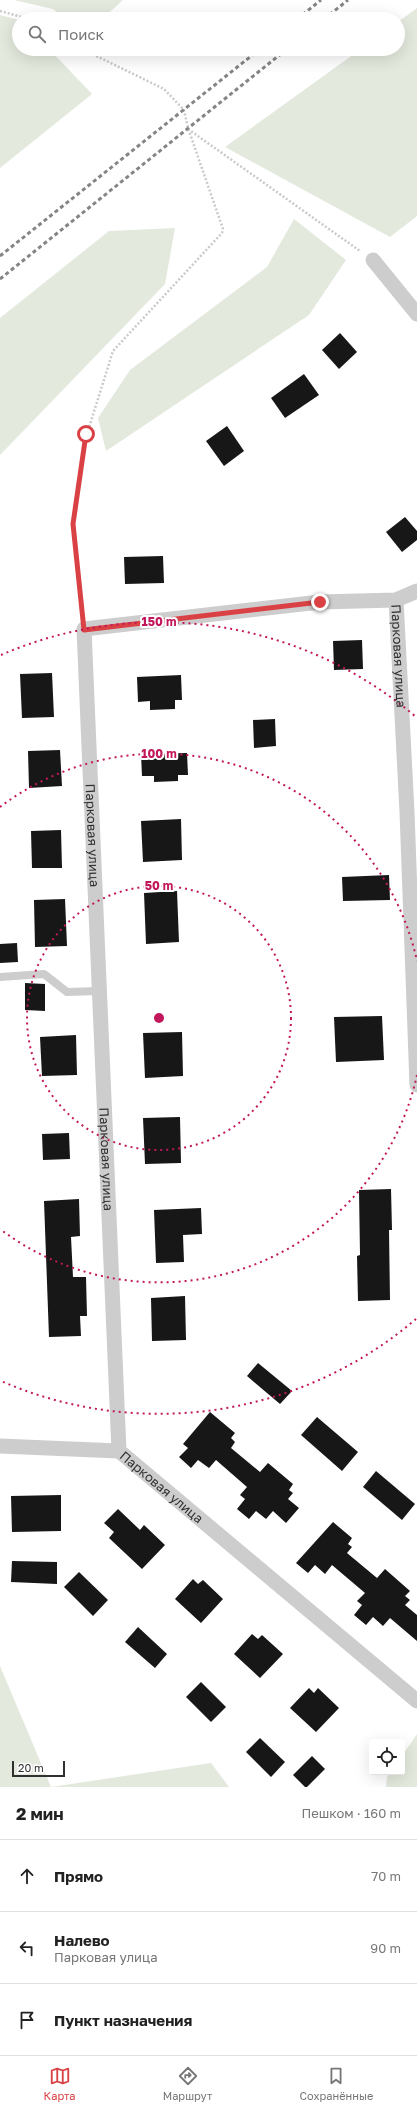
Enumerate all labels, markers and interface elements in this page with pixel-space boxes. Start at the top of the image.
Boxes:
search box [12,12,405,56]
icon: search [26,23,48,45]
text: Поиск [58,25,104,43]
route start [77,425,95,443]
route end [311,593,329,611]
street label: Парковая улица [388,604,410,708]
text: 150 m [142,614,176,629]
text: 100 m [141,746,177,761]
street label: Парковая улица [83,783,103,888]
text: 50 m [145,878,173,893]
centre of rings [152,1011,166,1025]
street label: Парковая улица [96,1107,117,1211]
street label: Парковая улица [117,1447,207,1526]
map controls [369,1739,405,1775]
button: locate [369,1739,405,1775]
scale bar [12,1759,65,1778]
text: 20 m [18,1761,44,1774]
text: 2 мин [16,1803,64,1824]
text: Пешком · 160 m [301,1805,401,1821]
icon: ahead [16,1865,38,1887]
text: Прямо [54,1867,103,1885]
text: 70 m [371,1868,401,1884]
text: Налево [54,1931,110,1949]
icon: left [16,1937,38,1959]
text: 90 m [370,1940,401,1956]
text: Парковая улица [54,1949,158,1965]
icon: arrive [16,2009,38,2031]
text: Пункт назначения [54,2011,192,2029]
tab: Карта [44,2065,75,2102]
tab: Маршрут [163,2065,212,2102]
tab: Сохранённые [300,2065,373,2102]

